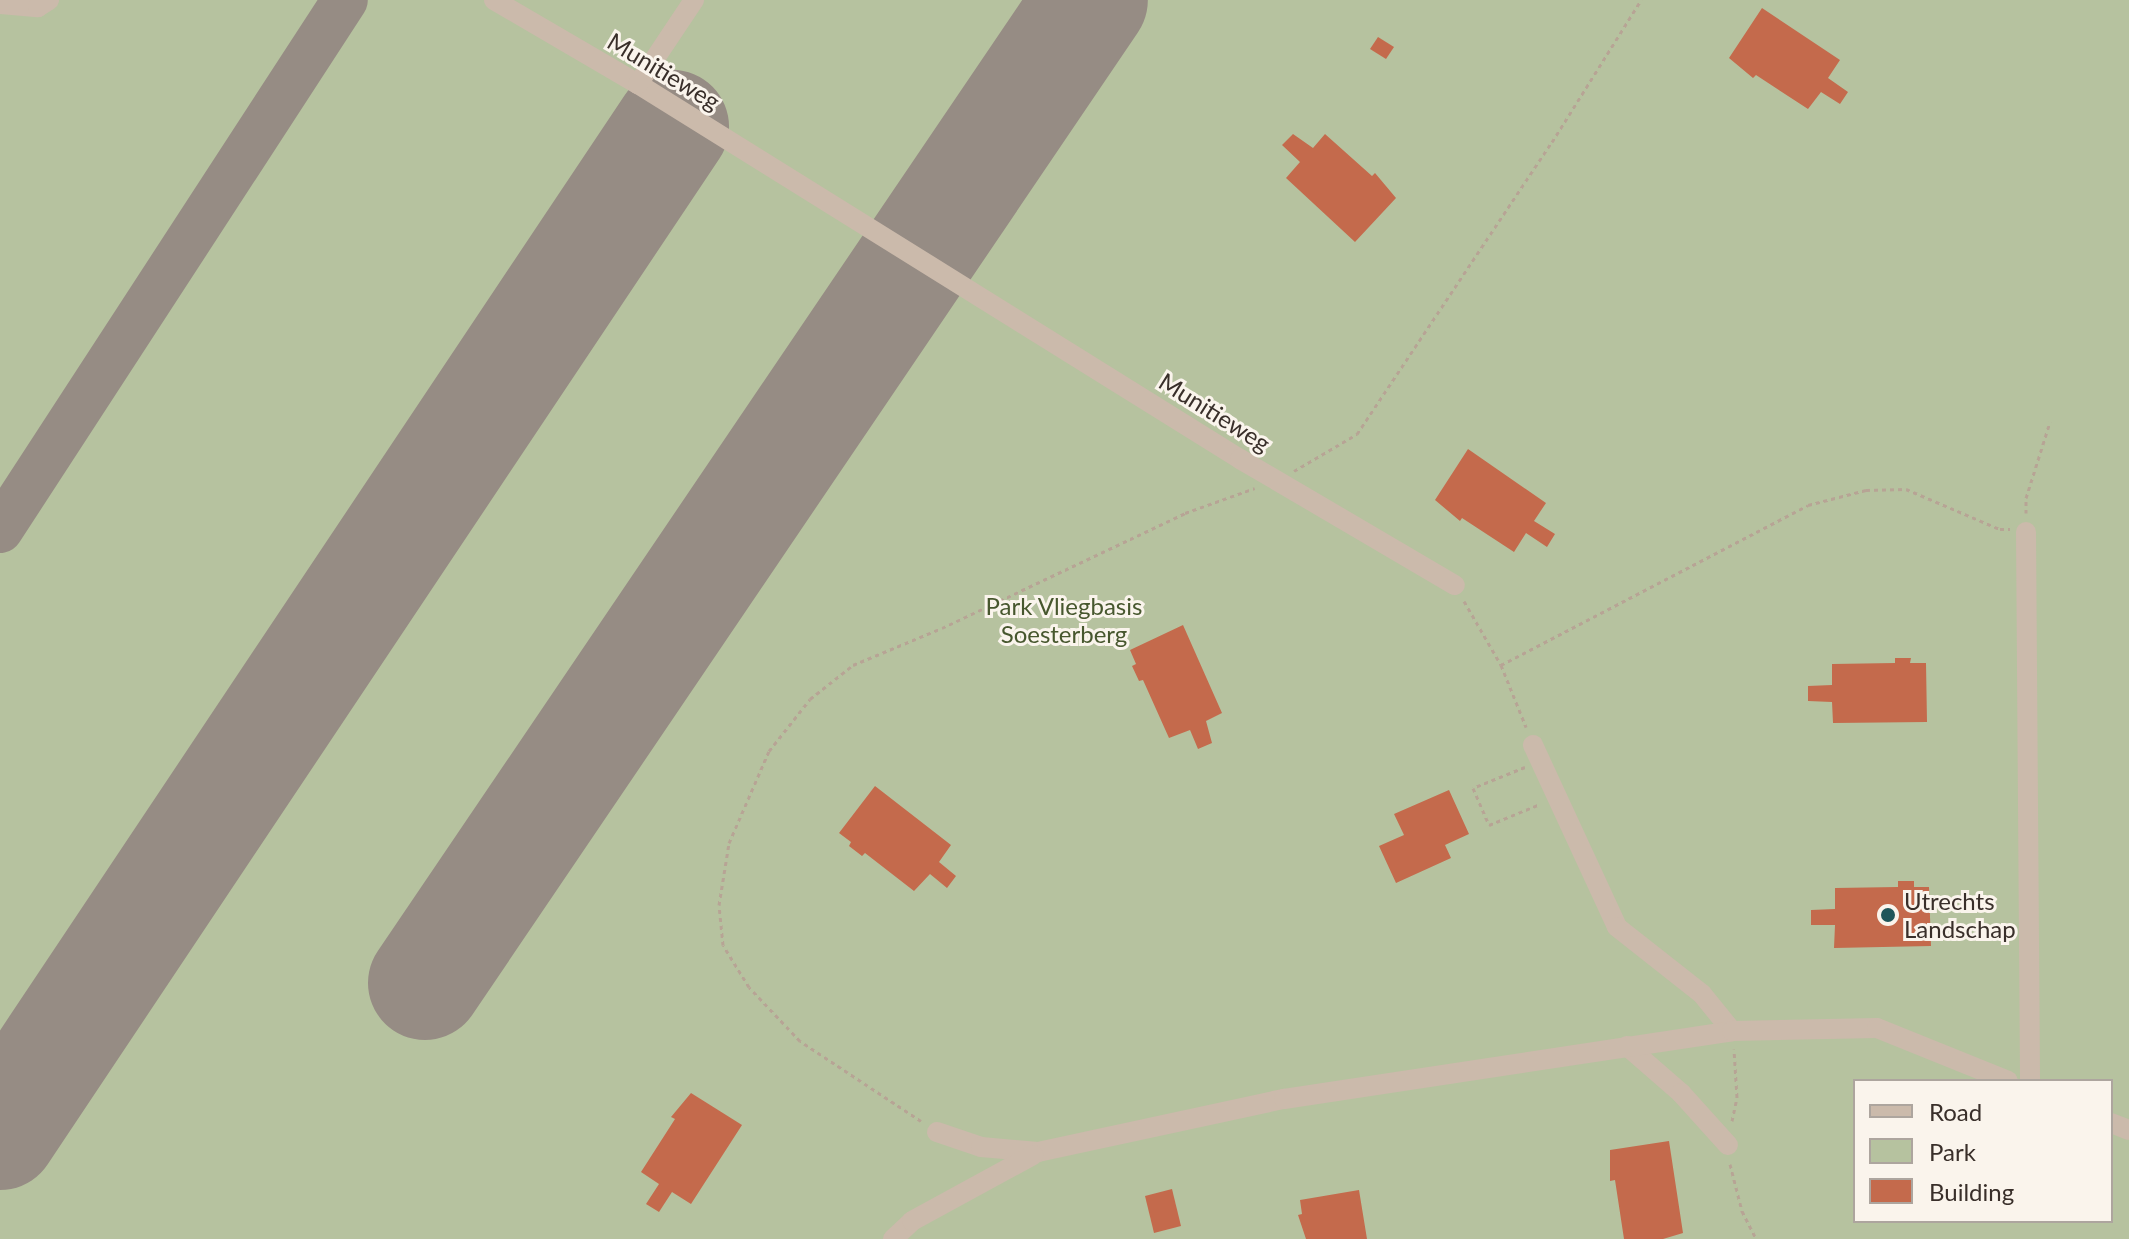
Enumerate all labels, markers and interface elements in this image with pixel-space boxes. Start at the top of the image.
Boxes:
street label: Munitieweg [603,26,725,116]
street label: Munitieweg [1154,366,1276,458]
park label: Park Vliegbasis Soesterberg [985,592,1143,648]
place label: Utrechts Landschap [1904,887,2016,943]
marker: Utrechts Landschap [1879,906,1897,924]
legend [1853,1079,2113,1223]
text: Road [1929,1097,1982,1126]
text: Park [1929,1137,1976,1166]
text: Building [1929,1177,2014,1206]

